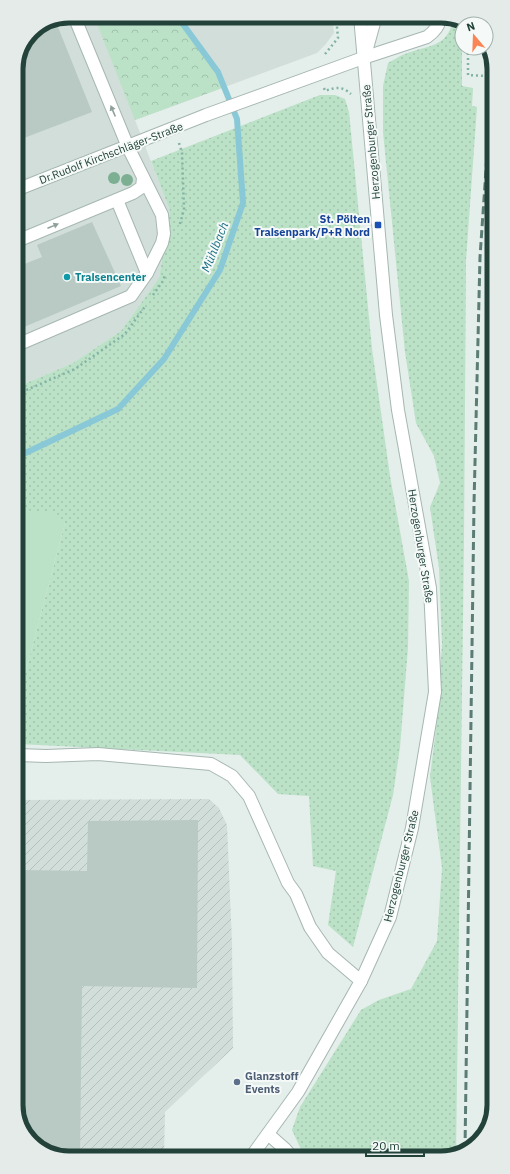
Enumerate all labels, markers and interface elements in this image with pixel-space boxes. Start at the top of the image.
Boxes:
north arrow [454,16,494,56]
text: N [465,19,477,34]
street label: Herzogenburger Straße [359,84,383,200]
one-way arrow [110,105,116,116]
street label: Dr.Rudolf Kirchschläger-Straße [37,119,185,187]
place label: St. Pölten Traisenpark/P+R Nord [254,212,370,239]
water label: Mühlbach [198,219,231,274]
marker: St. Pölten Traisenpark/P+R Nord [373,220,383,230]
one-way arrow [47,223,59,229]
place label: Traisencenter [75,270,147,284]
marker: Traisencenter [62,272,72,282]
street label: Herzogenburger Straße [405,488,437,604]
street label: Herzogenburger Straße [380,808,422,924]
place label: Glanzstoff Events [245,1069,299,1096]
marker: Glanzstoff Events [232,1077,242,1087]
scale bar [366,1132,424,1158]
text: 20 m [372,1138,400,1153]

